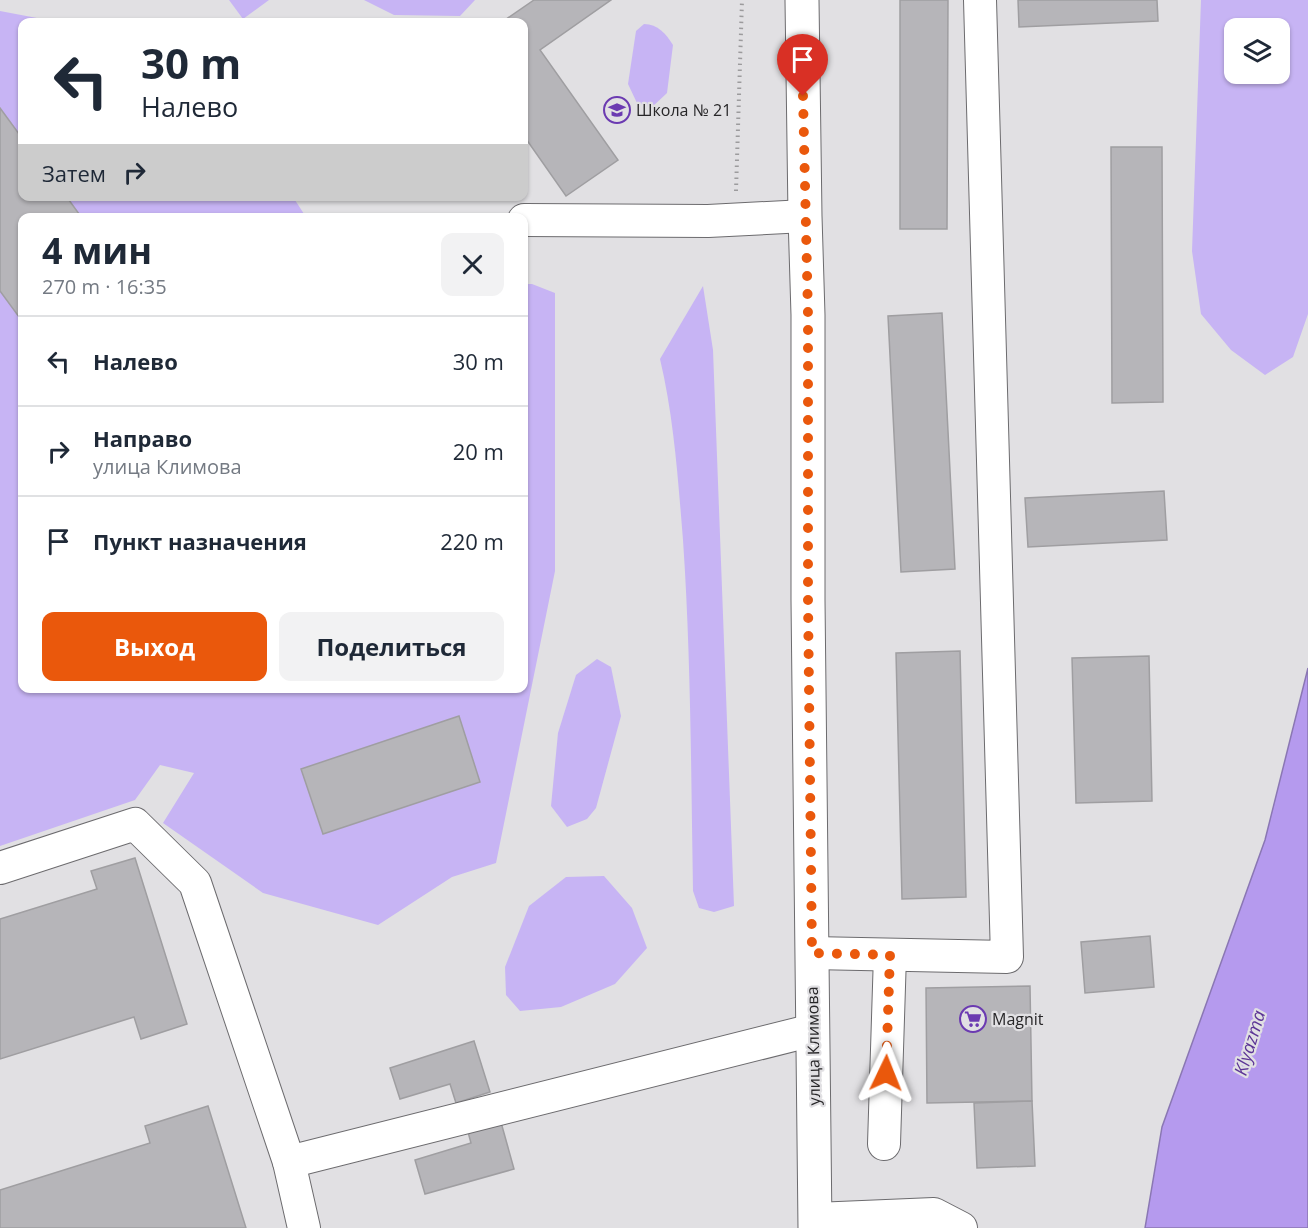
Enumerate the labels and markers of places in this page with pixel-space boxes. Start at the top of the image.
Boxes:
pin [777,34,828,96]
school or university icon: Школа № 21 [602,95,632,125]
place label: Школа № 21 [636,99,731,121]
supermarket icon: Magnit [958,1004,988,1034]
place label: Magnit [992,1008,1044,1030]

